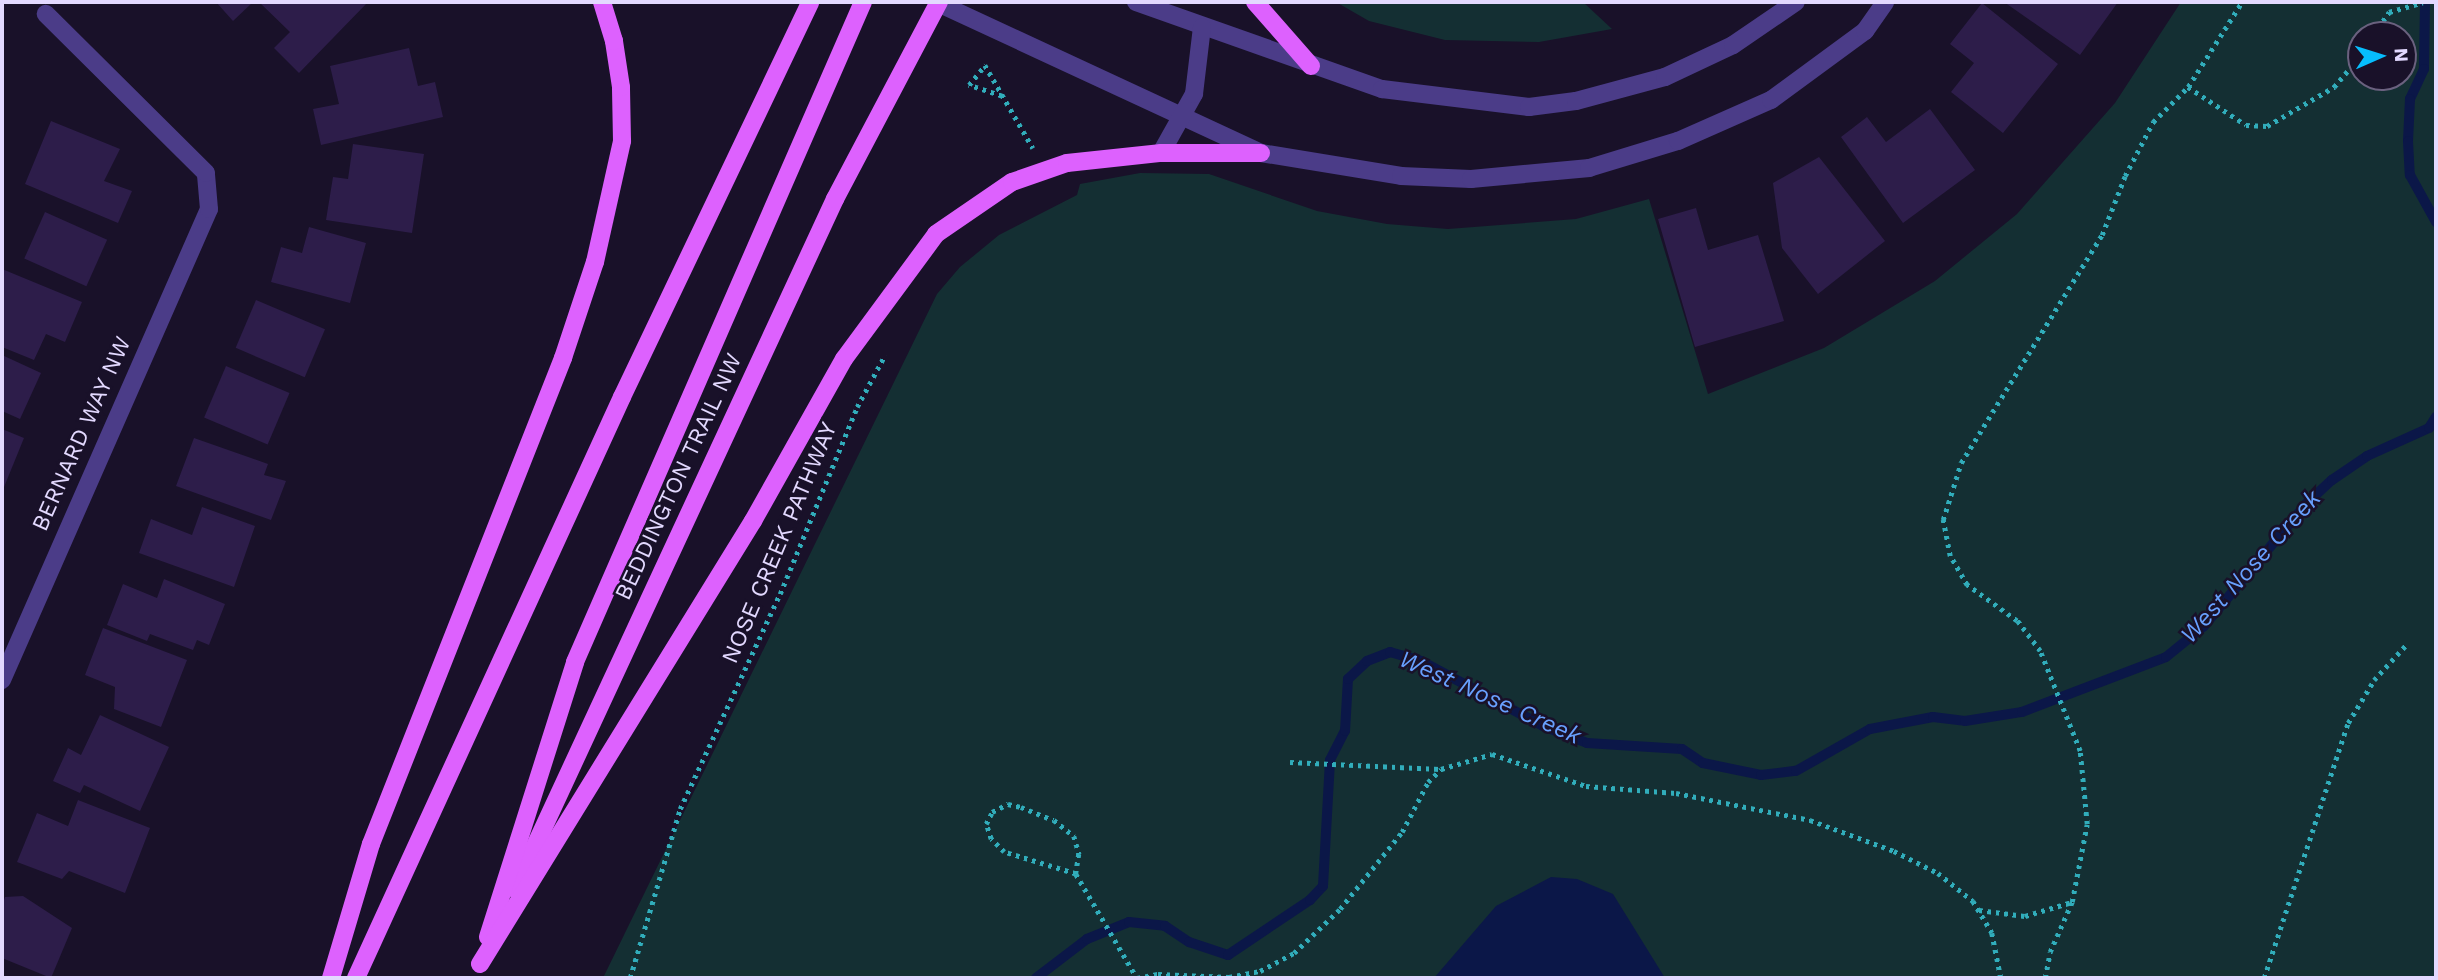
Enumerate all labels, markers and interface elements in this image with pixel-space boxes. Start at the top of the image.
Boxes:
north arrow [2347,21,2417,91]
text: N [2390,47,2413,63]
street label: BERNARD WAY NW [26,332,138,536]
street label: BEDDINGTON TRAIL NW [609,349,749,605]
street label: NOSE CREEK PATHWAY [717,418,843,668]
water label: West Nose Creek [2175,484,2327,650]
water label: West Nose Creek [1395,645,1585,751]

